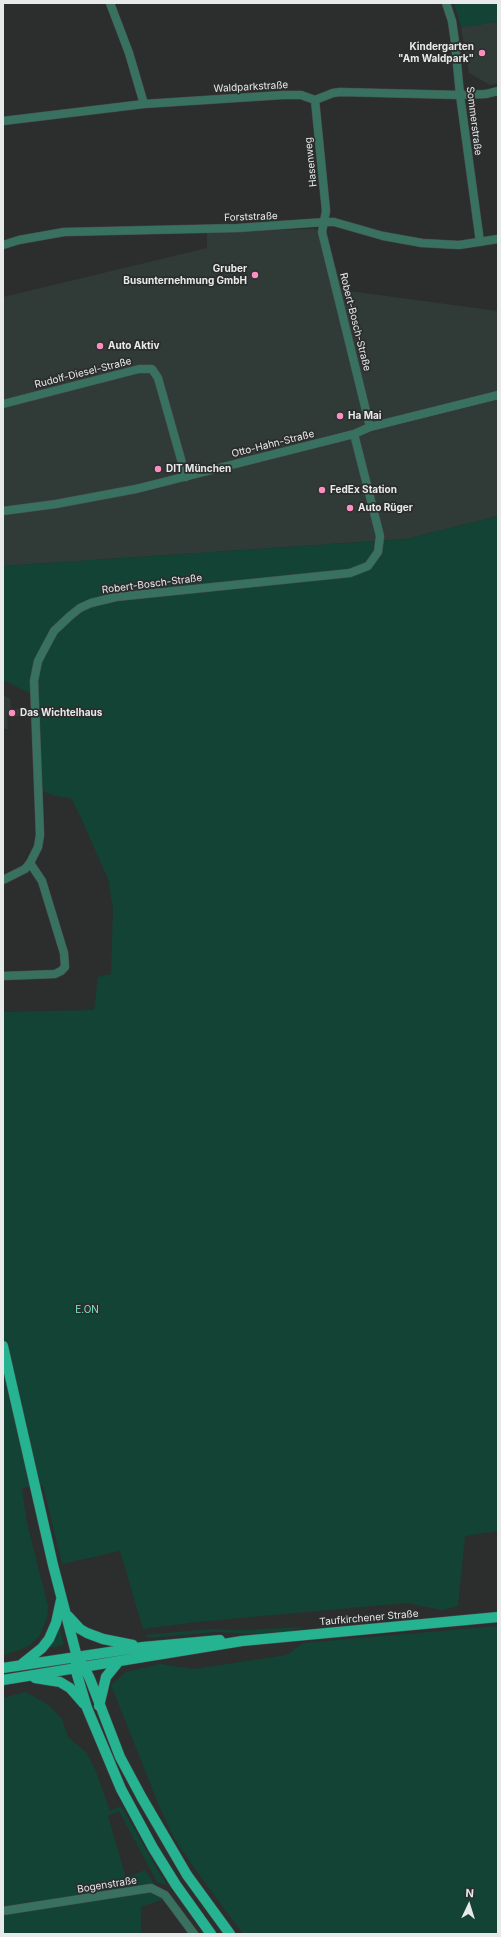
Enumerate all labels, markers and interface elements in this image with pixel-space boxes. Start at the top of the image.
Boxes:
place label: Kindergarten "Am Waldpark" [398,41,474,64]
marker: Kindergarten "Am Waldpark" [477,48,487,58]
street label: Waldparkstraße [213,79,289,95]
street label: Sommerstraße [464,86,484,156]
street label: Hasenweg [302,136,320,188]
street label: Forststraße [224,210,278,224]
place label: Gruber Busunternehmung GmbH [123,263,247,286]
marker: Gruber Busunternehmung GmbH [250,270,260,280]
street label: Robert-Bosch-Straße [337,272,373,372]
place label: Auto Aktiv [108,340,159,352]
marker: Auto Aktiv [95,341,105,351]
street label: Rudolf-Diesel-Straße [33,355,133,391]
place label: Ha Mai [348,410,381,422]
marker: Ha Mai [335,411,345,421]
street label: Otto-Hahn-Straße [230,428,316,460]
place label: DIT München [166,463,231,475]
marker: DIT München [153,464,163,474]
place label: FedEx Station [330,484,397,496]
marker: FedEx Station [317,485,327,495]
place label: Auto Rüger [358,502,413,514]
marker: Auto Rüger [345,503,355,513]
street label: Robert-Bosch-Straße [101,572,203,596]
place label: Das Wichtelhaus [20,707,102,719]
marker: Das Wichtelhaus [7,708,17,718]
park label: E.ON [75,1304,99,1316]
street label: Taufkirchener Straße [319,1608,419,1628]
street label: Bogenstraße [76,1874,138,1896]
north arrow [449,1885,489,1925]
text: N [465,1886,475,1900]

